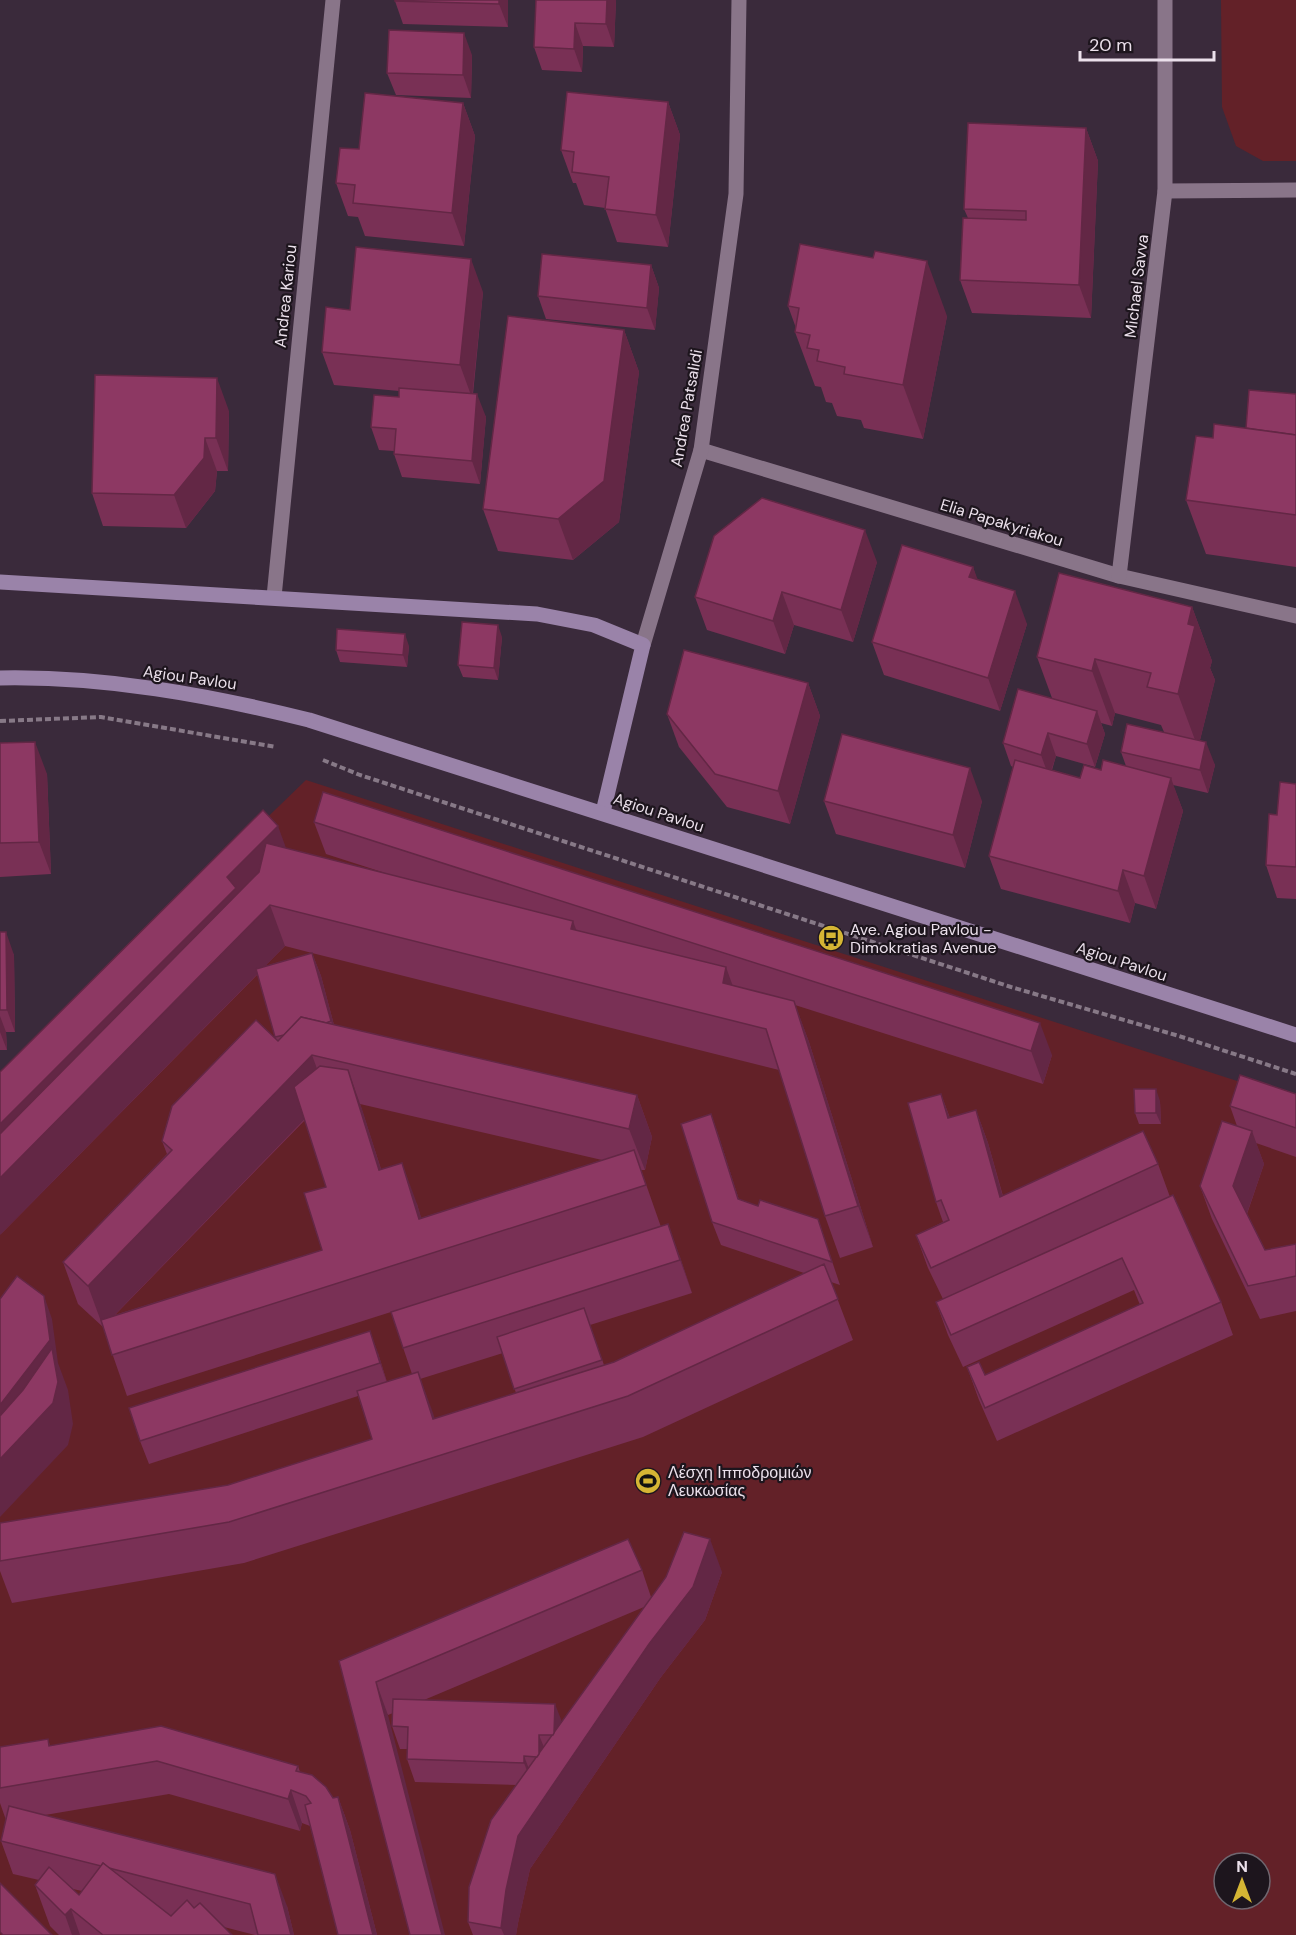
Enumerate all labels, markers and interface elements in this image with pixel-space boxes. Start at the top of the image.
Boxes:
scale bar [1080,24,1214,62]
text: 20 m [1089,33,1132,57]
street label: Michael Savva [1120,233,1153,339]
street label: Andrea Kariou [270,243,301,349]
street label: Andrea Patsalidi [666,348,707,469]
street label: Elia Papakyriakou [938,494,1066,551]
street label: Agiou Pavlou [142,661,238,694]
street label: Agiou Pavlou [611,788,707,837]
place label: Ave. Agiou Pavlou - Dimokratias Avenue [850,919,997,958]
bus stop icon: Ave. Agiou Pavlou - Dimokratias Avenue [816,923,846,953]
street label: Agiou Pavlou [1074,937,1170,986]
place label: Λέσχη Ιπποδρομιών Λευκωσίας [668,1462,811,1501]
sports icon: Λέσχη Ιπποδρομιών Λευκωσίας [633,1466,663,1496]
north arrow [1212,1851,1272,1911]
text: N [1236,1856,1248,1877]

